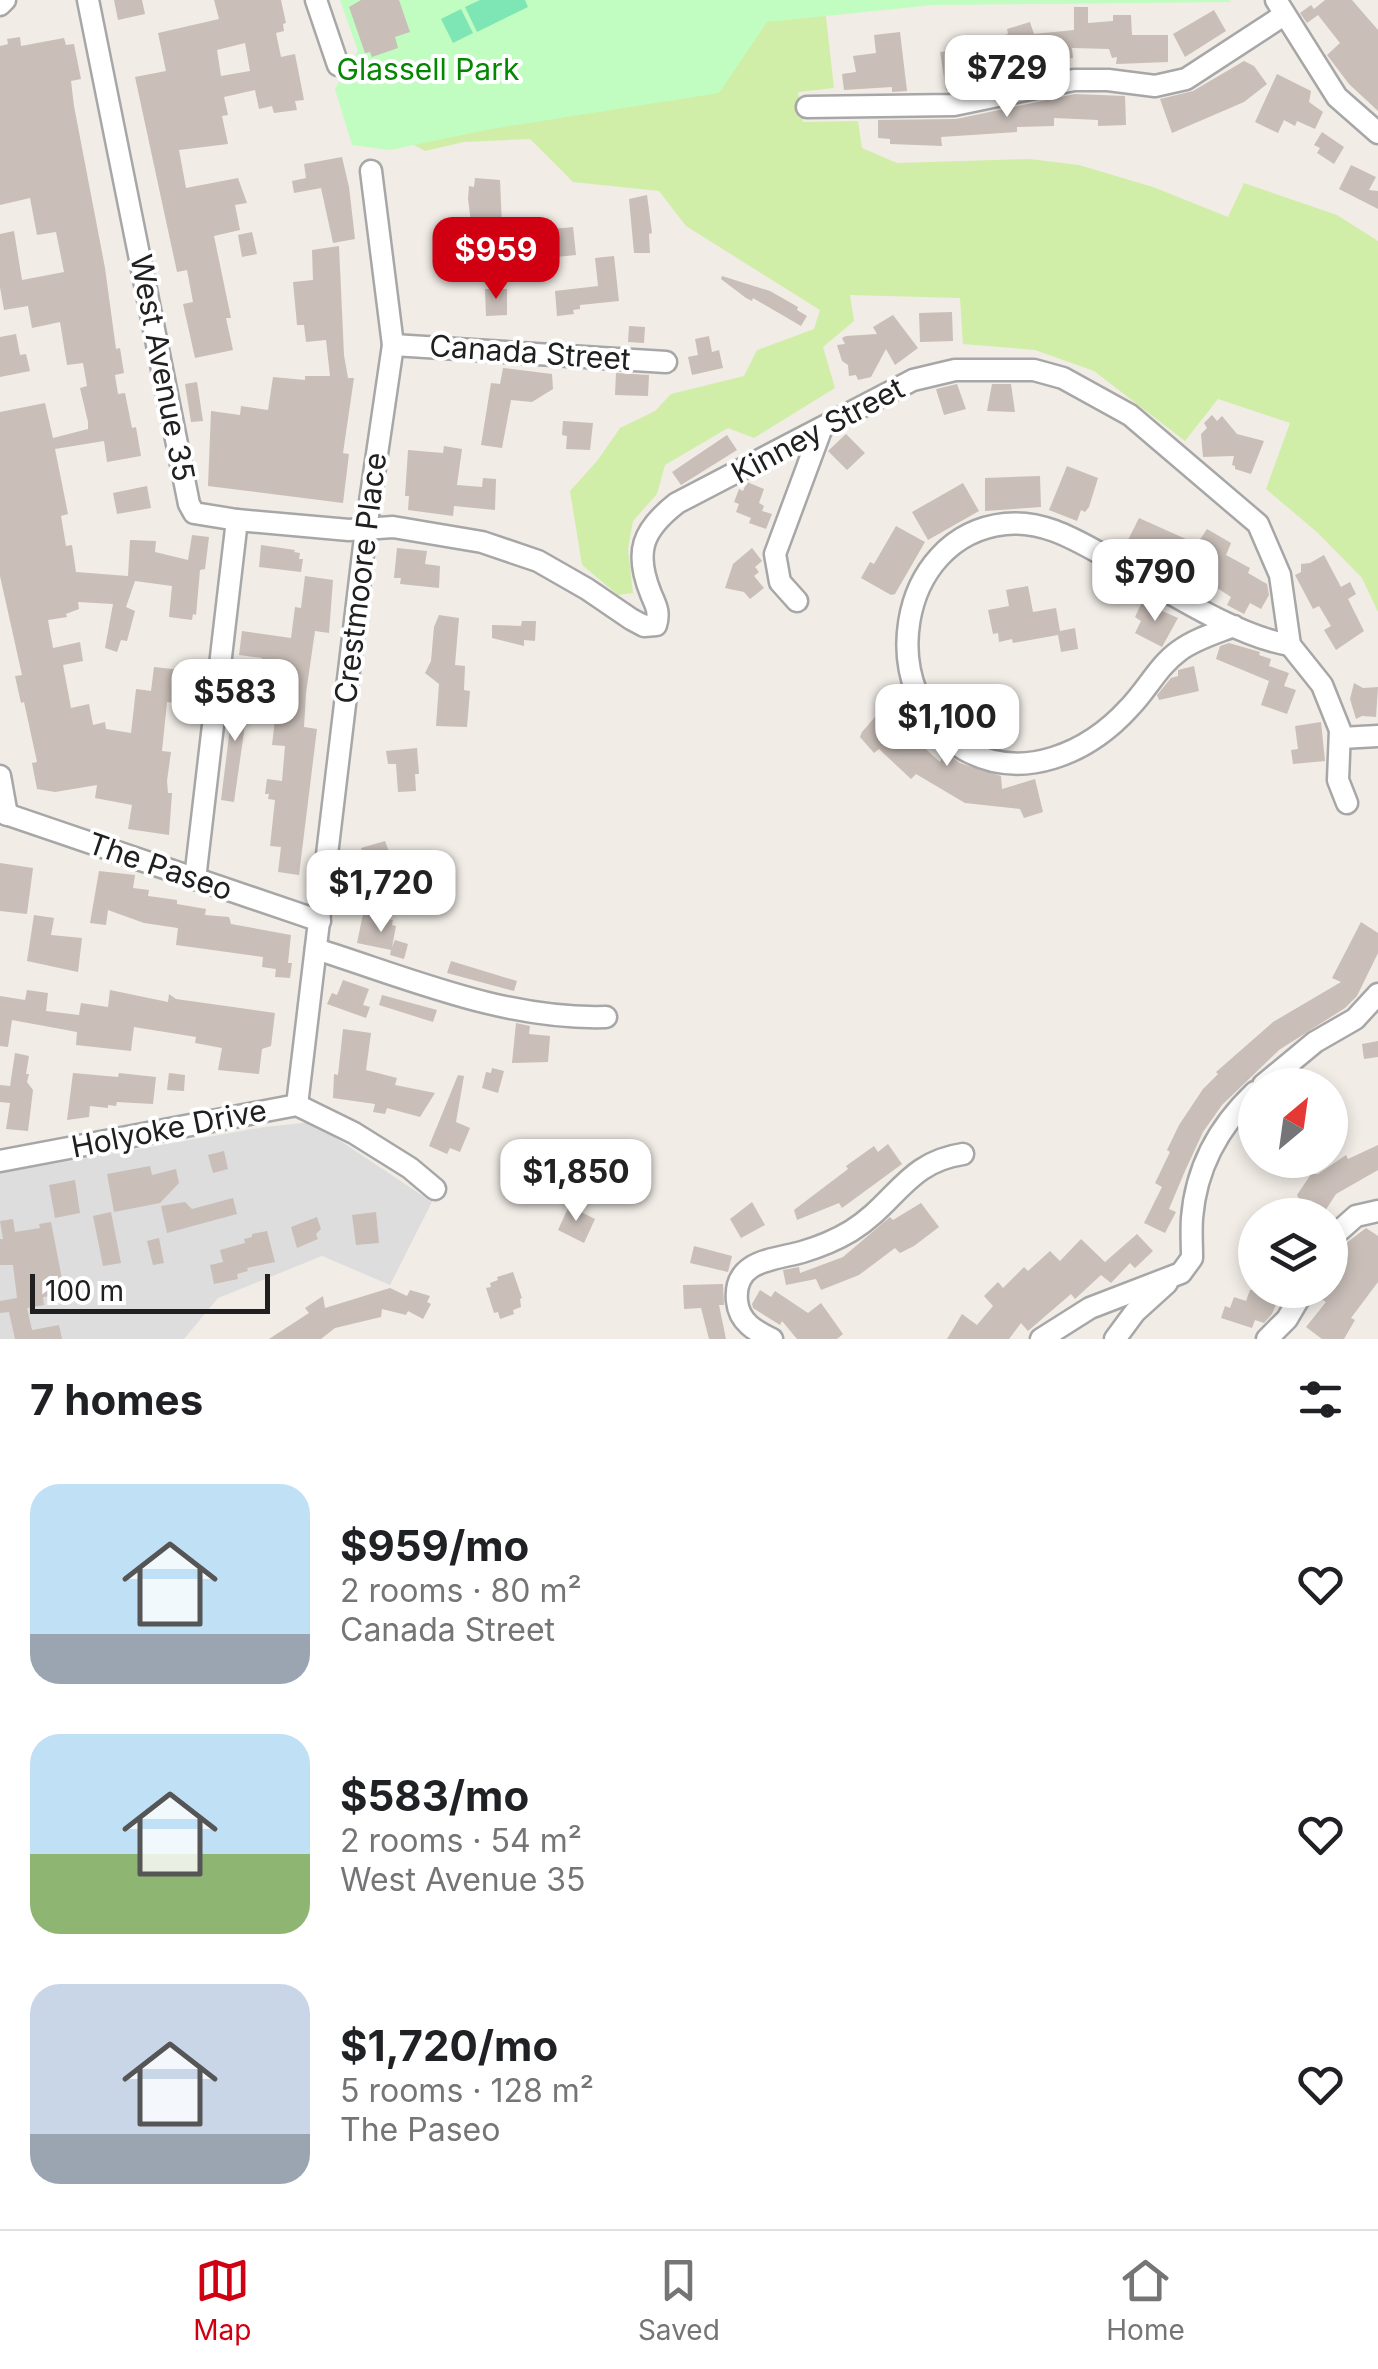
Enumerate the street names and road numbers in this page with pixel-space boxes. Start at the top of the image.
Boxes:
street label: West Avenue 35 [123,251,203,484]
street label: Canada Street [428,327,632,377]
street label: Kinney Street [725,369,910,491]
street label: Crestmoore Place [327,450,393,705]
street label: The Paseo [83,825,237,908]
street label: Holyoke Drive [68,1091,269,1165]

